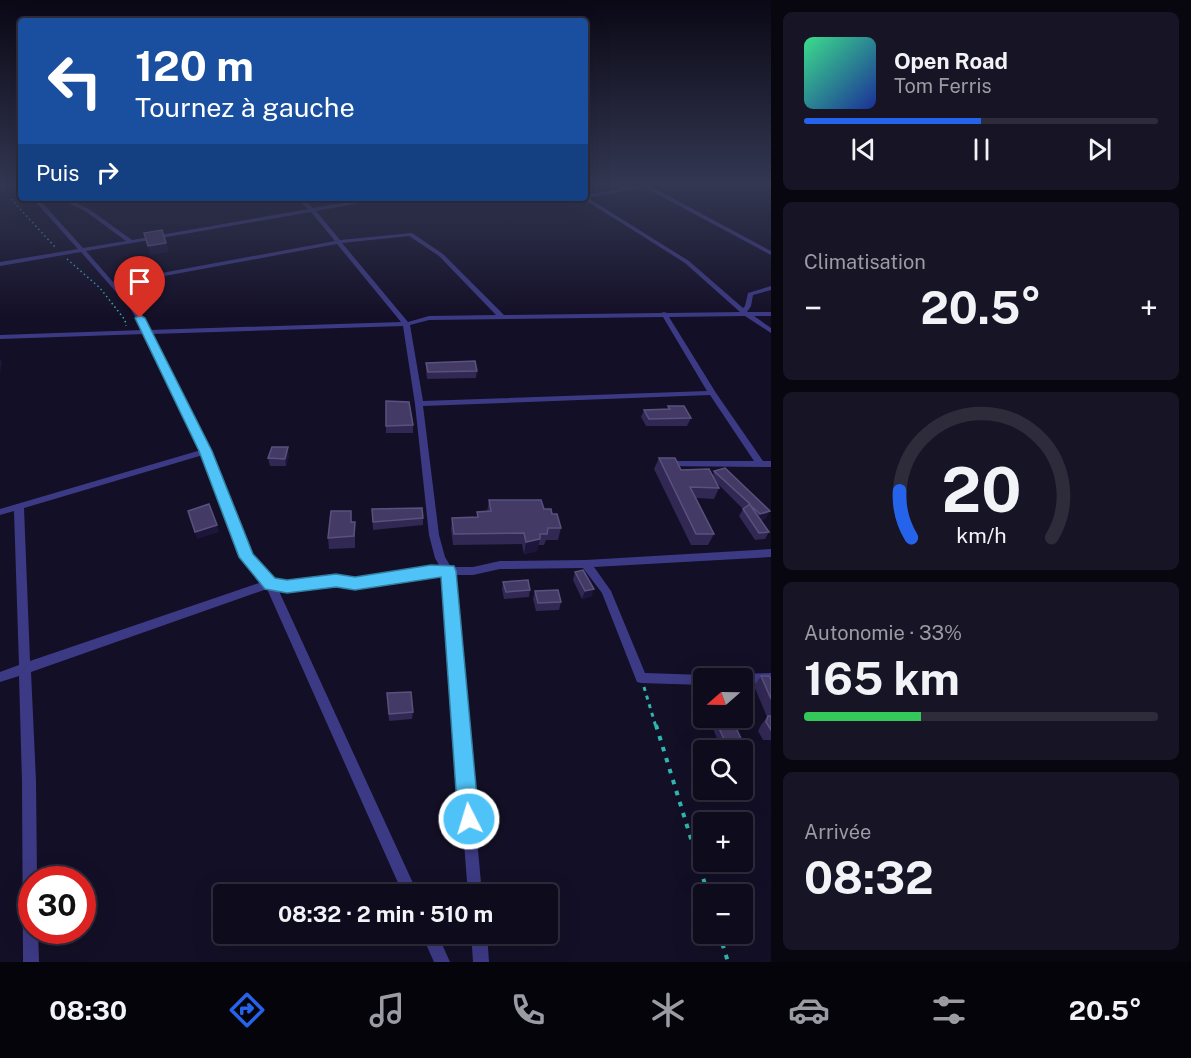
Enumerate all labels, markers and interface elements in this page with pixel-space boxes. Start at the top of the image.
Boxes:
text: 120 m [135,41,254,90]
icon: left [36,42,114,120]
text: Open Road [894,48,1008,74]
text: Tom Ferris [894,74,992,98]
text: Tournez à gauche [135,91,355,123]
icon: previous [847,133,880,166]
icon: pause [965,133,998,166]
icon: next [1083,133,1116,166]
icon: right [91,156,124,189]
text: Puis [36,160,79,186]
text: Climatisation [804,250,926,274]
pin [114,256,165,318]
icon: arrive [123,265,156,298]
text: 20.5° [920,281,1042,334]
text: − [804,289,822,327]
text: + [1140,289,1158,327]
text: 20 [941,453,1021,526]
text: km/h [956,523,1006,548]
text: Autonomie · 33% [804,621,962,645]
text: 165 km [804,652,960,705]
north arrow [693,668,753,728]
map controls [693,668,753,944]
button: search [693,740,753,800]
position arrow [437,787,501,851]
button: + [693,812,753,872]
text: Arrivée [804,820,871,844]
text: 08:32 [804,851,934,904]
speed limit sign: 30 [18,866,96,944]
button: − [693,884,753,944]
text: 08:32 · 2 min · 510 m [278,901,493,927]
icon: directions [226,989,268,1031]
icon: music [366,989,408,1031]
icon: phone [507,989,549,1031]
icon: climate [647,989,689,1031]
icon: car [788,989,830,1031]
icon: filters [928,989,970,1031]
text: 08:30 [49,994,127,1026]
text: 20.5° [1069,994,1142,1026]

